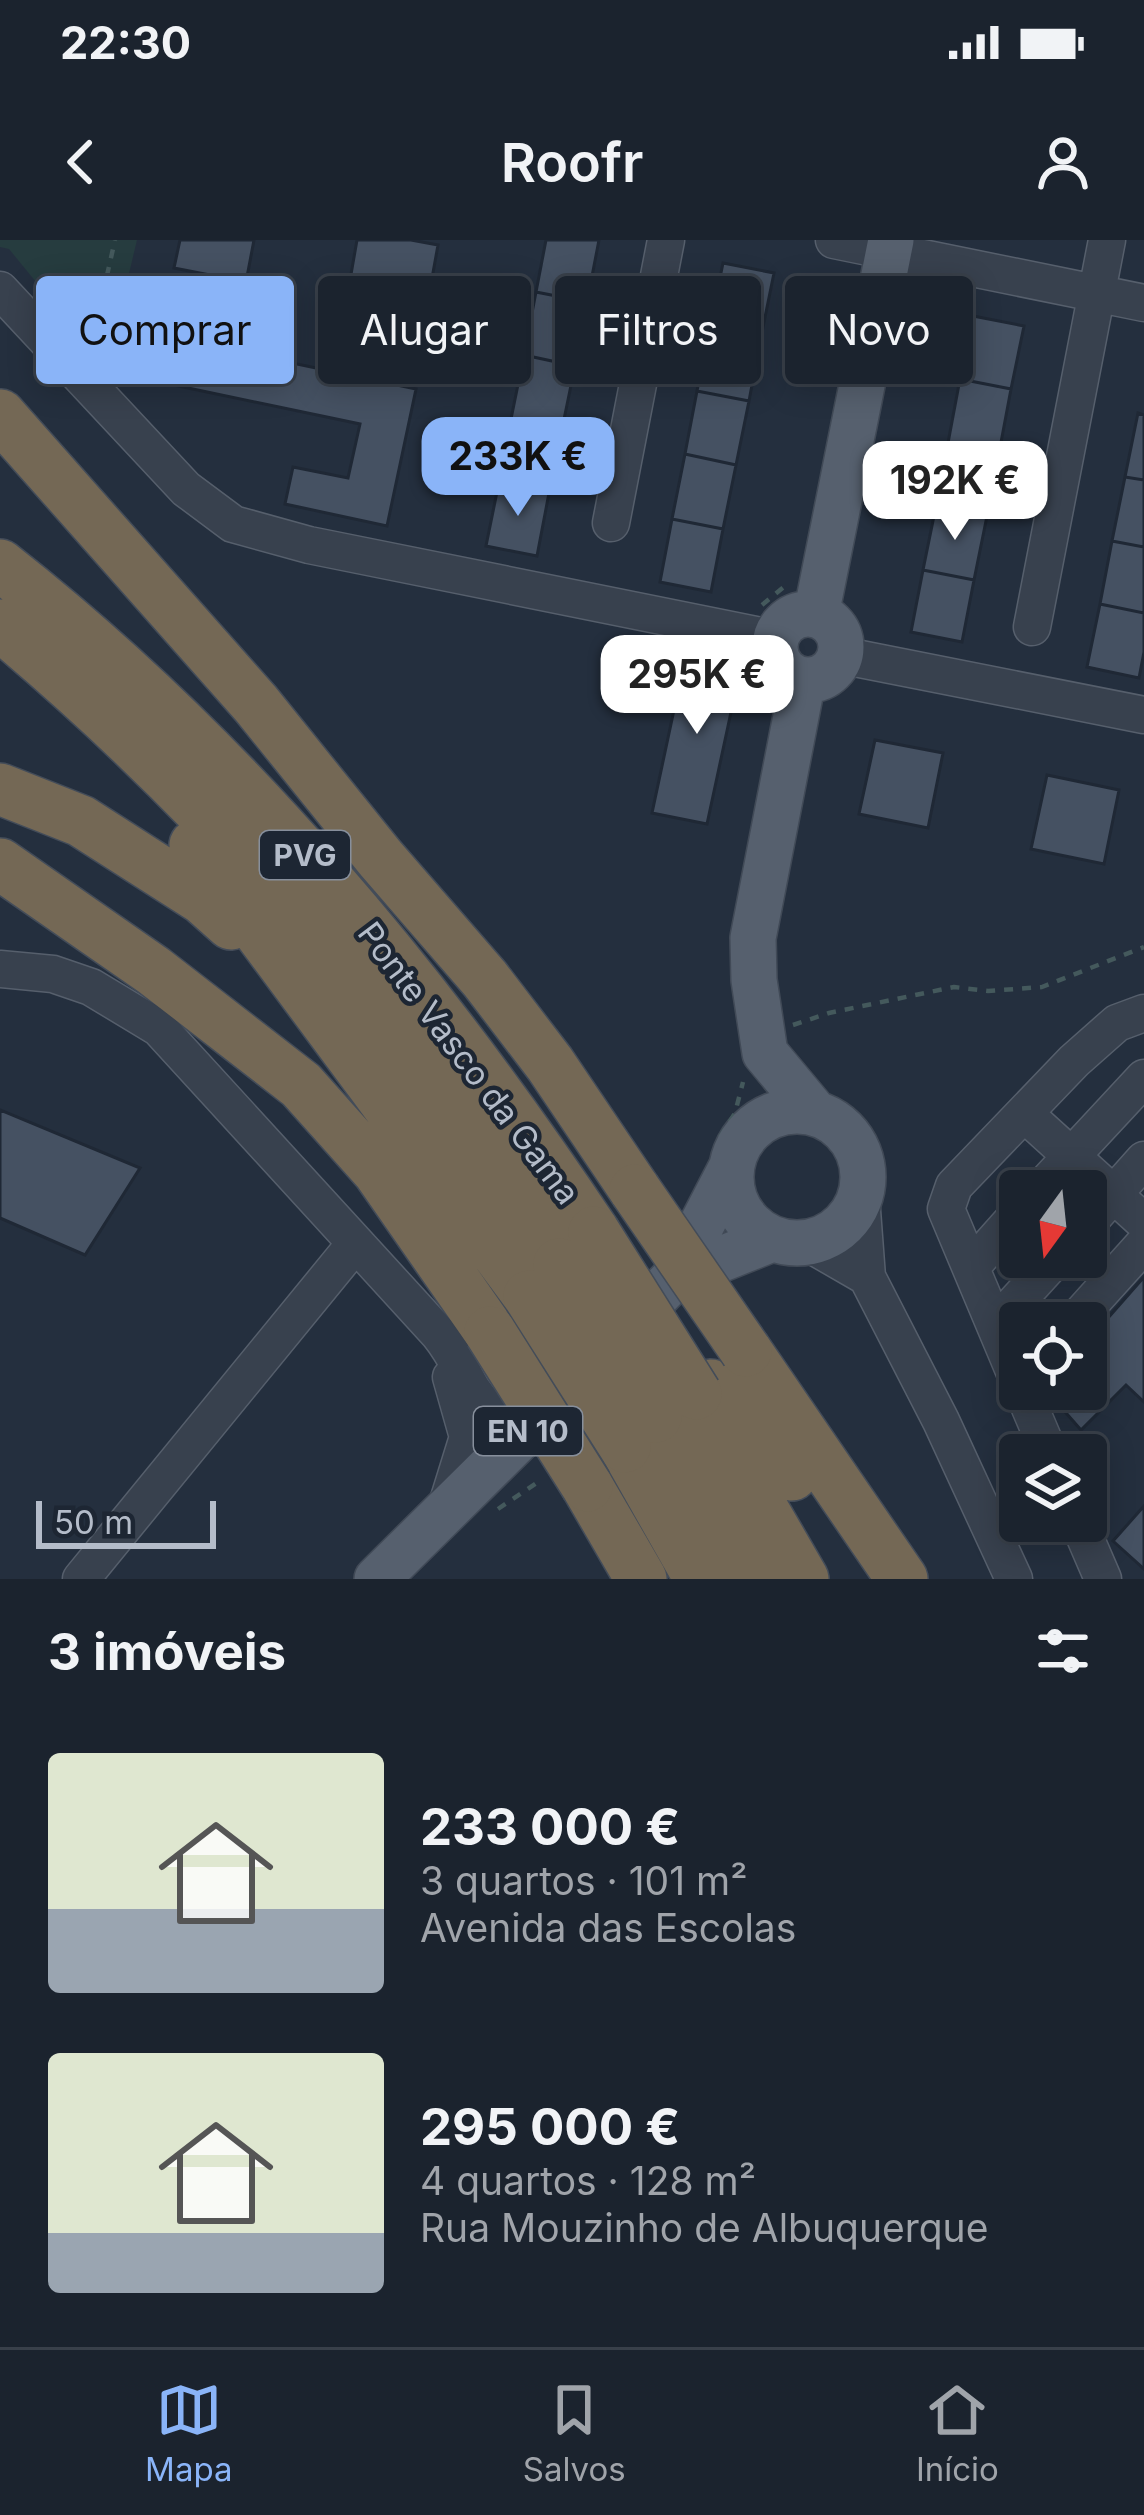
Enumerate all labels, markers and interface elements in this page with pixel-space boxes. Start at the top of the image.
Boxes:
text: 22:30 [60,15,191,70]
icon: back [48,129,114,195]
icon: person [1030,129,1096,195]
text: Roofr [501,130,643,195]
chip: Comprar [36,276,294,384]
chip: Alugar [318,276,531,384]
chip: Filtros [555,276,761,384]
chip: Novo [785,276,973,384]
pin: 233K € [420,417,616,519]
text: 233K € [449,432,587,479]
pin: 192K € [857,441,1053,543]
text: 192K € [890,456,1020,503]
pin: 295K € [599,635,795,737]
text: 295K € [628,650,766,697]
road number: PVG [260,831,350,879]
street label: Ponte Vasco da Gama [350,914,588,1212]
north arrow [999,1170,1107,1278]
map controls [999,1170,1107,1542]
button: locate [999,1302,1107,1410]
road number: EN 10 [474,1407,582,1455]
button: layers [999,1434,1107,1542]
scale bar [36,1495,216,1548]
text: 50 m [54,1502,133,1542]
icon: filters [1030,1618,1096,1684]
text: 3 imóveis [48,1621,286,1682]
text: 233 000 € [420,1796,680,1857]
icon: home [144,1801,288,1945]
text: 3 quartos · 101 m² [420,1857,747,1904]
text: Avenida das Escolas [420,1904,796,1951]
text: 295 000 € [420,2096,680,2157]
icon: home [144,2101,288,2245]
text: 4 quartos · 128 m² [420,2157,756,2204]
text: Rua Mouzinho de Albuquerque [420,2204,988,2251]
tab: Mapa [145,2377,233,2489]
tab: Salvos [523,2377,626,2489]
tab: Início [916,2377,999,2489]

